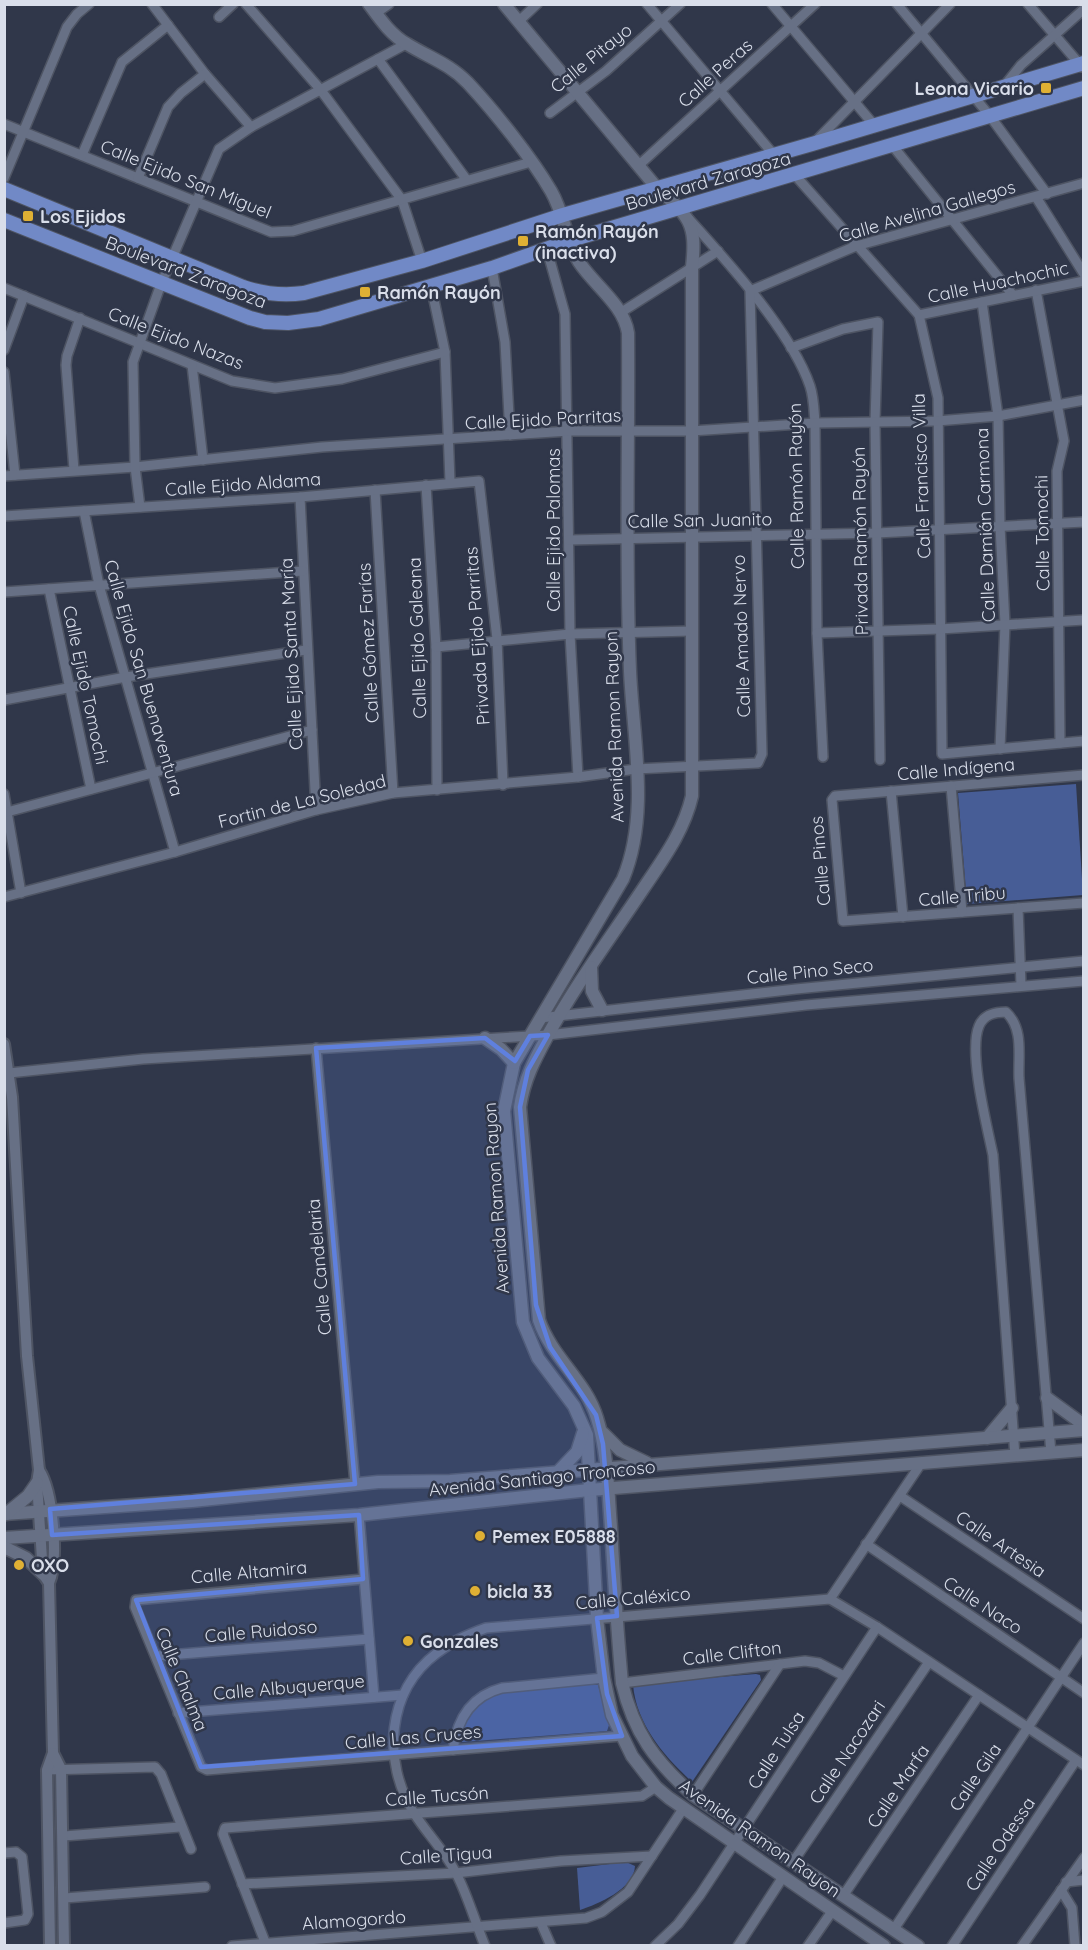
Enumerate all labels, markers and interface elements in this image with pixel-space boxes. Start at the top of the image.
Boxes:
street label: Calle Pitayo [546,18,636,98]
street label: Calle Peras [673,33,757,113]
place label: Leona Vicario [915,77,1034,100]
marker: Leona Vicario [1039,81,1053,95]
street label: Calle Ejido San Miguel [97,134,275,224]
street label: Boulevard Zaragoza [623,146,793,216]
street label: Calle Avelina Gallegos [836,175,1018,247]
place label: Los Ejidos [40,205,126,228]
marker: Los Ejidos [21,209,35,223]
place label: Ramón Rayón (inactiva) [535,220,659,264]
street label: Boulevard Zaragoza [102,231,270,313]
marker: Ramón Rayón (inactiva) [516,234,530,248]
street label: Calle Huachochic [926,256,1070,308]
place label: Ramón Rayón [377,281,501,304]
marker: Ramón Rayón [358,285,372,299]
street label: Calle Ejido Nazas [105,302,247,374]
street label: Calle Francisco Villa [907,393,935,559]
street label: Calle Ejido Parritas [464,403,622,435]
street label: Calle Ramón Rayón [783,403,809,569]
street label: Calle Damián Carmona [970,427,1000,623]
street label: Privada Ramón Rayón [847,446,873,636]
street label: Calle Ejido Palomas [542,448,565,612]
street label: Calle Ejido Aldama [164,467,322,501]
street label: Calle Tomochi [1029,475,1055,591]
street label: Calle San Juanito [627,507,773,533]
street label: Privada Ejido Parritas [459,546,495,726]
street label: Calle Amado Nervo [727,554,755,718]
street label: Calle Ejido San Buenaventura [99,557,189,799]
street label: Calle Ejido Santa María [274,557,308,751]
street label: Calle Ejido Galeana [403,557,431,719]
street label: Calle Gómez Farías [352,562,384,724]
street label: Calle Ejido Tomochi [58,604,114,766]
street label: Avenida Ramon Rayon [599,631,629,823]
street label: Calle Indígena [896,752,1016,786]
street label: Fortin de La Soledad [216,769,388,833]
street label: Calle Pinos [805,815,835,907]
street label: Calle Tribu [917,881,1007,911]
street label: Calle Pino Seco [746,953,874,989]
street label: Avenida Ramon Rayon [478,1102,514,1294]
street label: Calle Candelaria [302,1198,336,1336]
street label: Avenida Santiago Troncoso [428,1455,656,1501]
street label: Calle Artesia [952,1505,1050,1583]
place label: Pemex E05888 [492,1525,616,1548]
marker: Pemex E05888 [473,1529,487,1543]
place label: OXO [31,1554,69,1577]
street label: Calle Altamira [190,1555,308,1589]
marker: OXO [12,1558,26,1572]
street label: Calle Naco [939,1571,1027,1639]
place label: bicla 33 [487,1580,552,1603]
street label: Calle Caléxico [575,1582,691,1614]
marker: bicla 33 [468,1584,482,1598]
street label: Calle Ruidoso [204,1615,318,1647]
street label: Calle Chalma [151,1624,213,1734]
place label: Gonzales [420,1630,499,1653]
marker: Gonzales [401,1634,415,1648]
street label: Calle Clifton [681,1636,783,1670]
street label: Calle Albuquerque [212,1669,366,1705]
street label: Calle Nacozari [804,1696,890,1808]
street label: Calle Tulsa [742,1707,810,1793]
street label: Calle Las Cruces [344,1720,482,1754]
street label: Calle Gila [944,1739,1006,1815]
street label: Calle Marfa [862,1740,934,1832]
street label: Avenida Ramon Rayon [675,1774,845,1902]
street label: Calle Tucsón [384,1781,490,1811]
street label: Calle Odessa [960,1792,1040,1896]
street label: Calle Tigua [399,1840,493,1870]
street label: Alamogordo [301,1905,407,1935]

